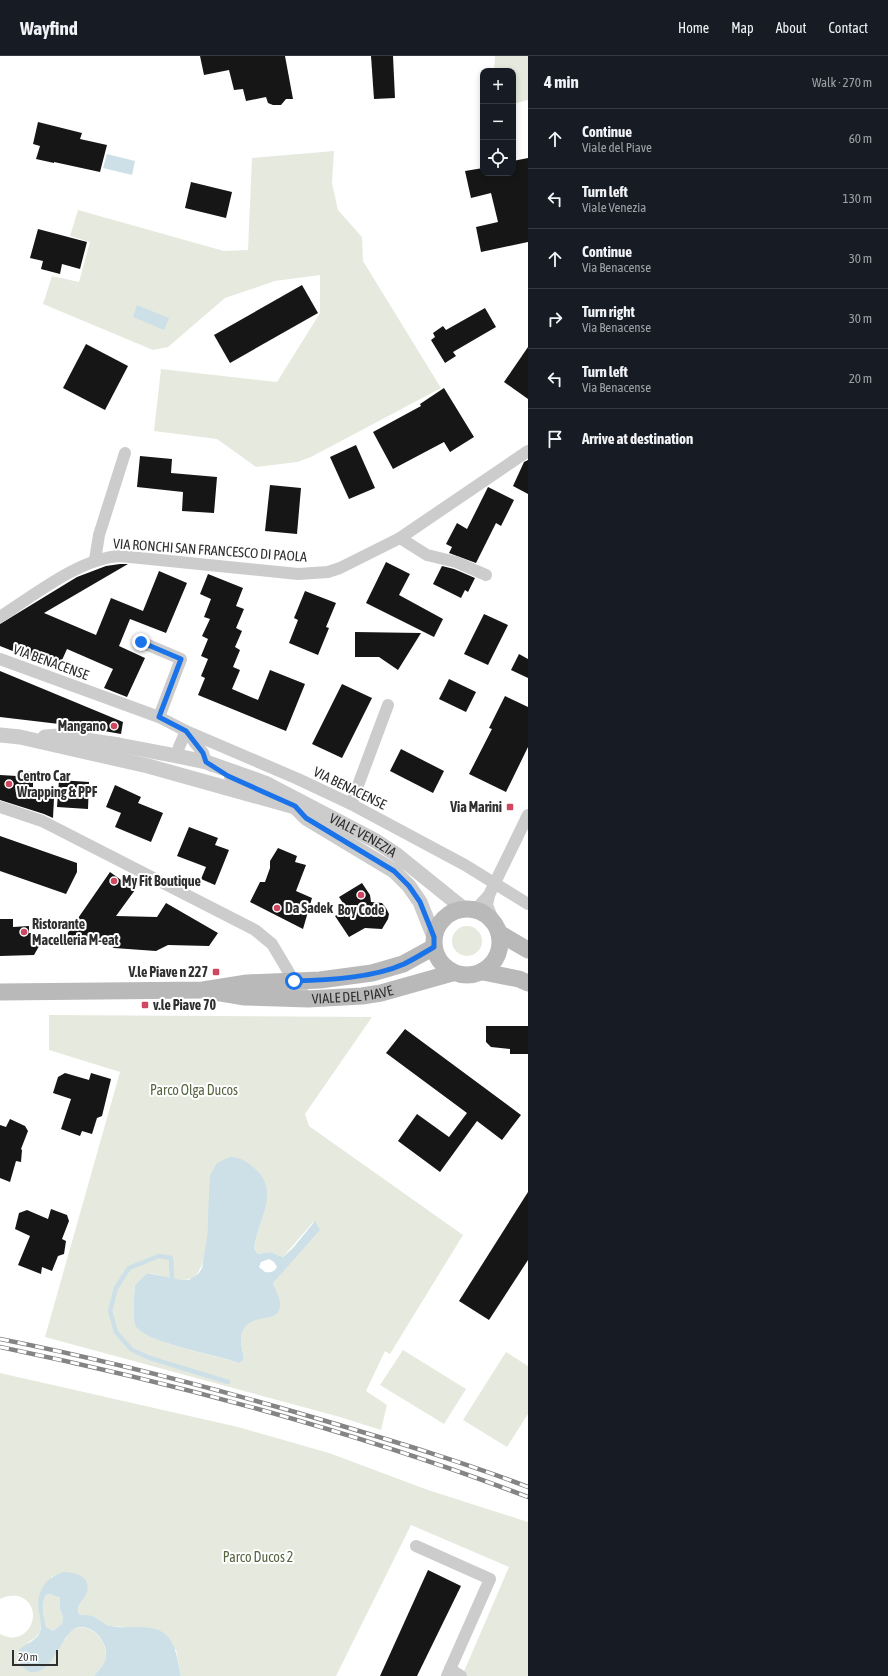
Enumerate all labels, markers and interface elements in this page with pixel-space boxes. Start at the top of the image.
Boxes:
text: Wayfind [20,17,78,39]
text: Home [678,20,709,36]
text: Map [731,20,754,36]
text: About [776,20,807,36]
text: Contact [829,20,868,36]
map controls [480,68,516,176]
button: + [480,68,516,104]
text: 4 min [544,72,579,92]
text: Walk · 270 m [812,75,872,90]
button: − [480,104,516,140]
text: Continue [582,123,632,140]
icon: ahead [544,128,566,150]
text: 60 m [849,131,872,146]
button: locate [480,140,516,176]
text: Viale del Piave [582,140,652,155]
text: Turn left [582,183,628,200]
icon: left [544,188,566,210]
text: 130 m [843,191,872,206]
text: Viale Venezia [582,200,646,215]
text: Continue [582,243,632,260]
icon: ahead [544,248,566,270]
text: 30 m [849,251,872,266]
text: Via Benacense [582,260,651,275]
text: Turn right [582,303,635,320]
icon: right [544,308,566,330]
text: 30 m [849,311,872,326]
text: Via Benacense [582,320,651,335]
text: Turn left [582,363,628,380]
icon: left [544,368,566,390]
text: 20 m [849,371,872,386]
text: Via Benacense [582,380,651,395]
icon: arrive [544,428,566,450]
text: Arrive at destination [582,430,693,447]
street label: VIA RONCHI SAN FRANCESCO DI PAOLA [113,535,308,565]
route end [132,633,150,651]
street label: VIA BENACENSE [11,641,91,683]
place label: Mangano [58,718,106,734]
marker: Mangano [109,721,119,731]
street label: VIA BENACENSE [311,763,389,813]
place label: Centro Car Wrapping & PPF [16,768,98,800]
marker: Centro Car Wrapping & PPF [4,779,14,789]
place label: Via Marini [449,799,502,815]
marker: Via Marini [505,802,515,812]
street label: VIALE VENEZIA [327,810,400,860]
place label: My Fit Boutique [122,873,201,889]
marker: My Fit Boutique [109,876,119,886]
marker: Boy Code [356,890,366,900]
place label: Da Sadek [285,900,334,916]
place label: Boy Code [338,902,384,918]
marker: Da Sadek [272,903,282,913]
place label: Ristorante Macelleria M-eat [32,916,119,948]
marker: Ristorante Macelleria M-eat [19,927,29,937]
place label: V.le Piave n 227 [128,964,208,980]
marker: V.le Piave n 227 [211,967,221,977]
route start [285,972,303,990]
street label: VIALE DEL PIAVE [311,982,395,1007]
place label: v.le Piave 70 [153,997,217,1013]
marker: v.le Piave 70 [140,1000,150,1010]
park label: Parco Olga Ducos [150,1082,238,1098]
park label: Parco Ducos 2 [223,1549,293,1565]
scale bar [12,1648,58,1667]
text: 20 m [18,1651,38,1663]

